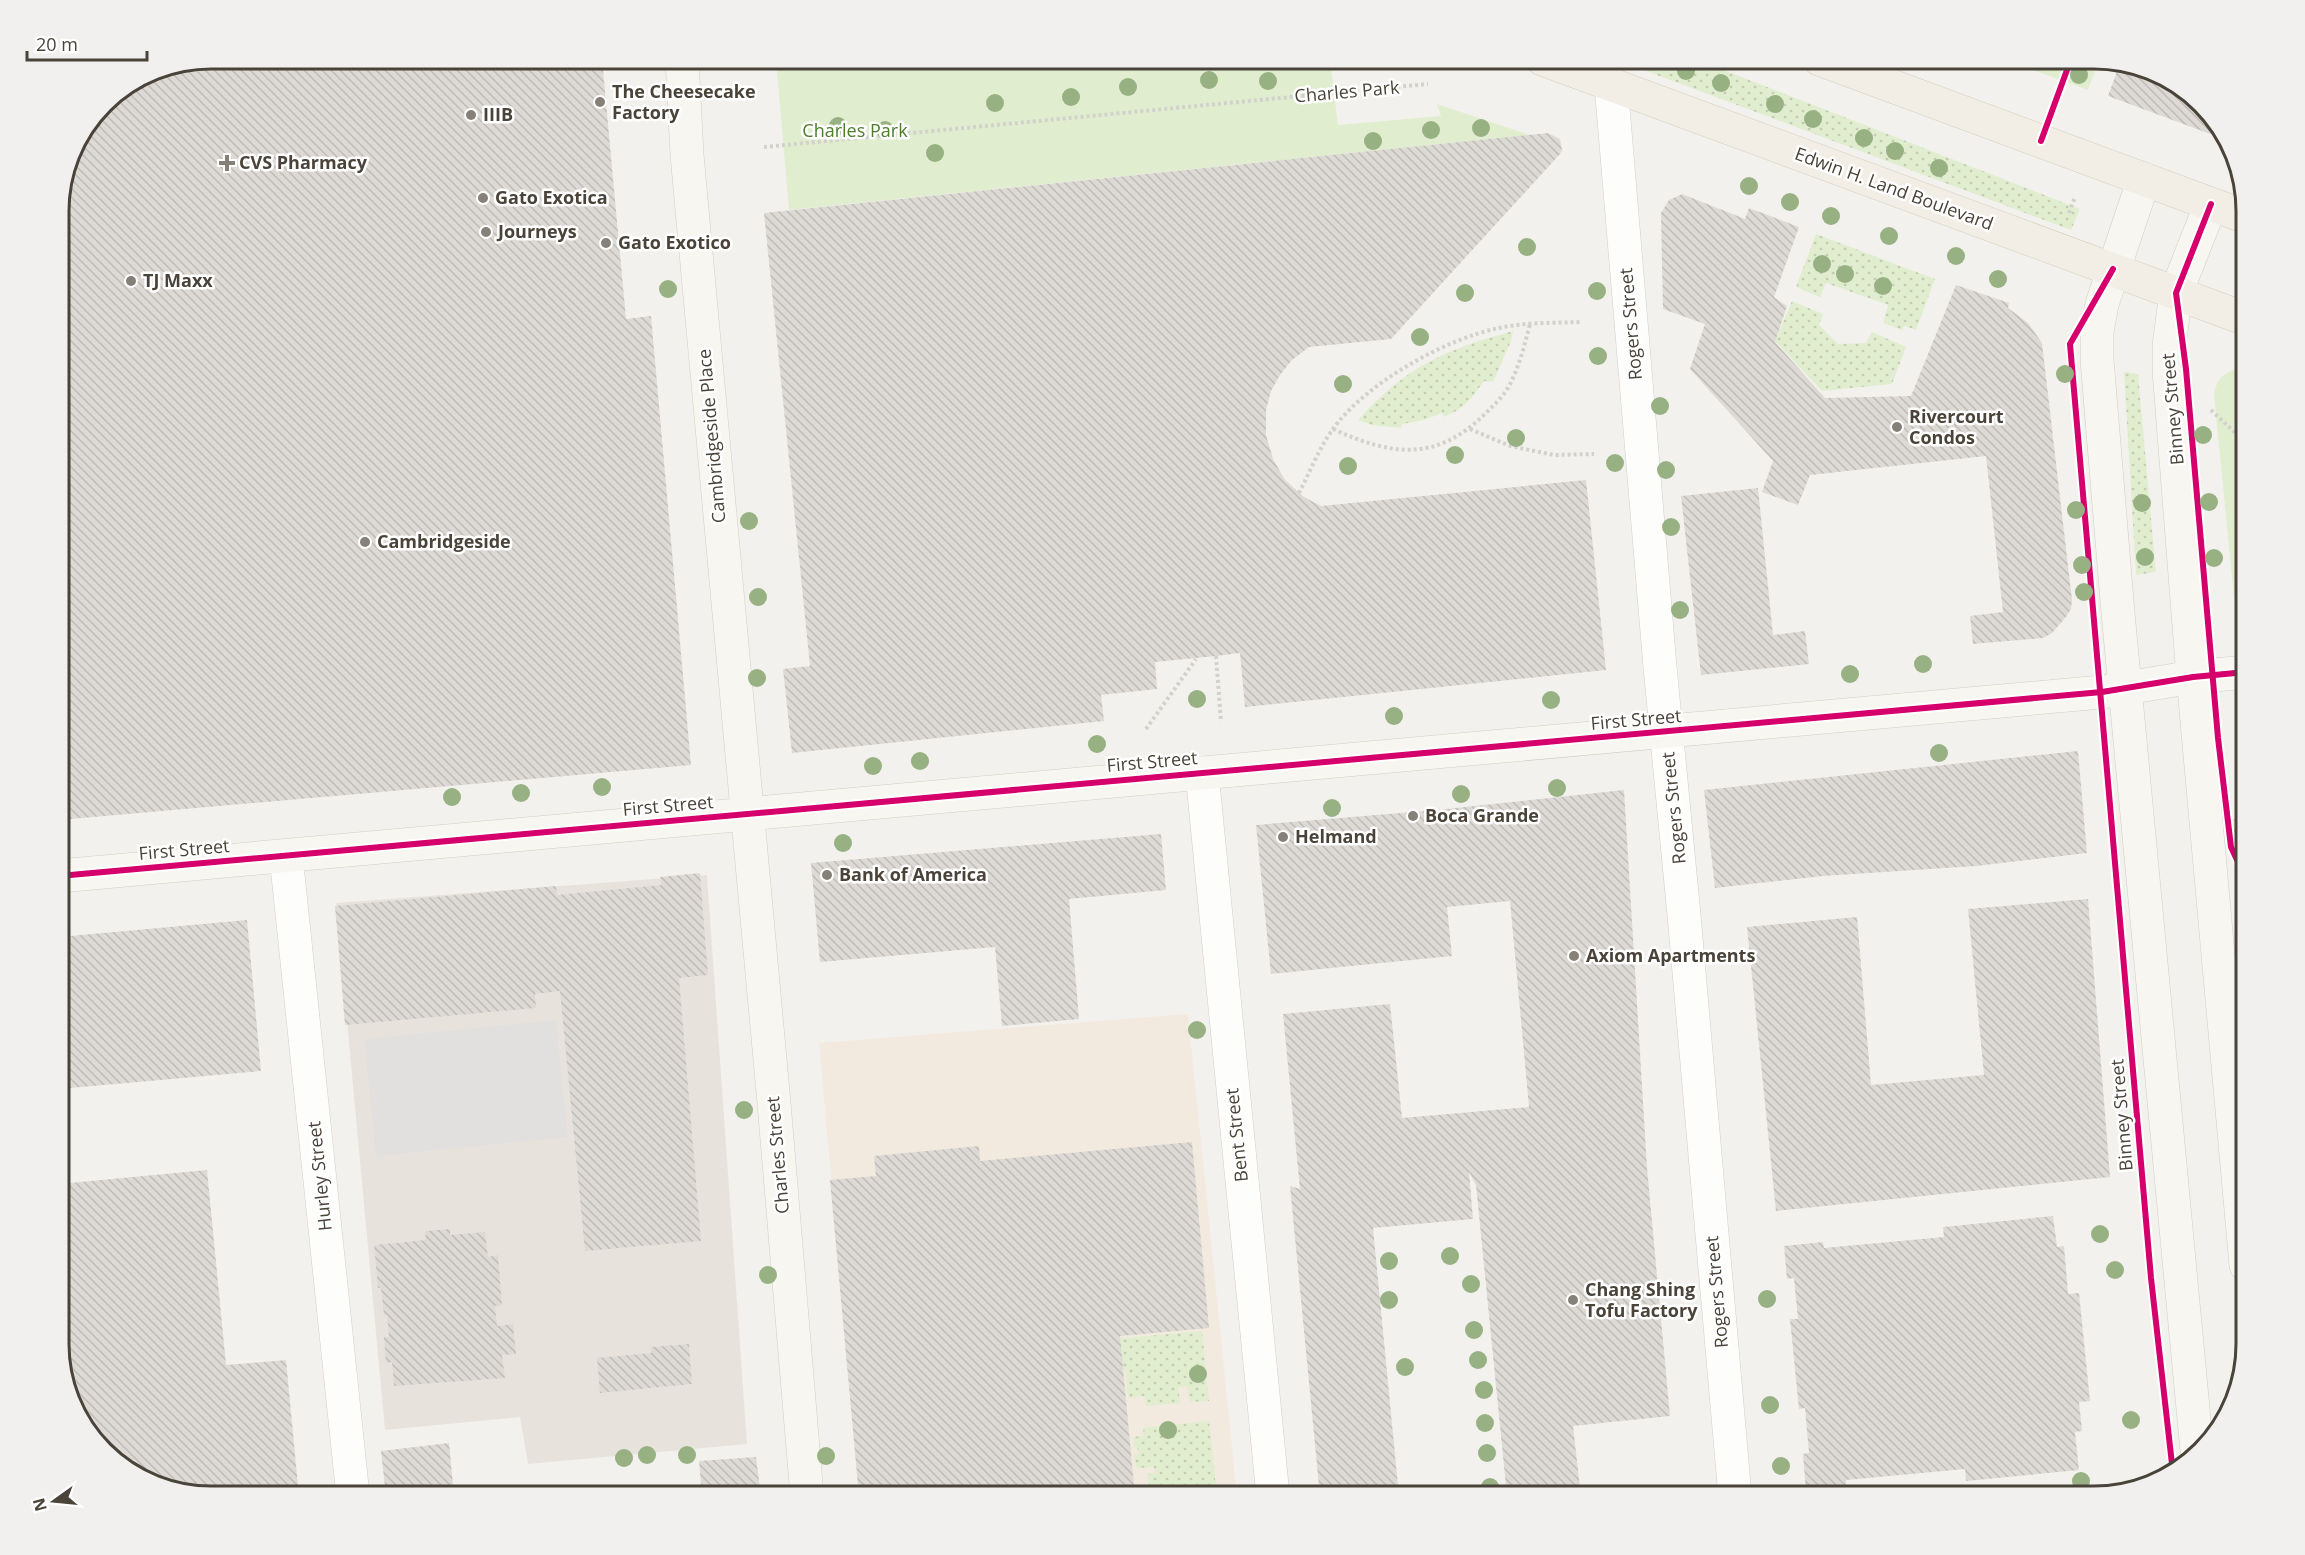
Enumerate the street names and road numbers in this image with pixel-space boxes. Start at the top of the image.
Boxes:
street label: Charles Park [1293,74,1401,108]
street label: Edwin H. Land Boulevard [1792,141,1997,235]
street label: Rogers Street [1613,267,1647,381]
street label: Cambridgeside Place [691,348,731,524]
street label: Binney Street [2155,352,2189,466]
street label: First Street [1589,703,1682,735]
street label: First Street [1105,745,1198,777]
street label: Rogers Street [1655,751,1691,865]
street label: First Street [621,789,714,821]
street label: First Street [137,833,230,865]
street label: Binney Street [2104,1058,2138,1172]
street label: Bent Street [1219,1087,1253,1183]
street label: Charles Street [760,1095,794,1215]
street label: Hurley Street [301,1120,337,1232]
street label: Rogers Street [1699,1235,1733,1349]

